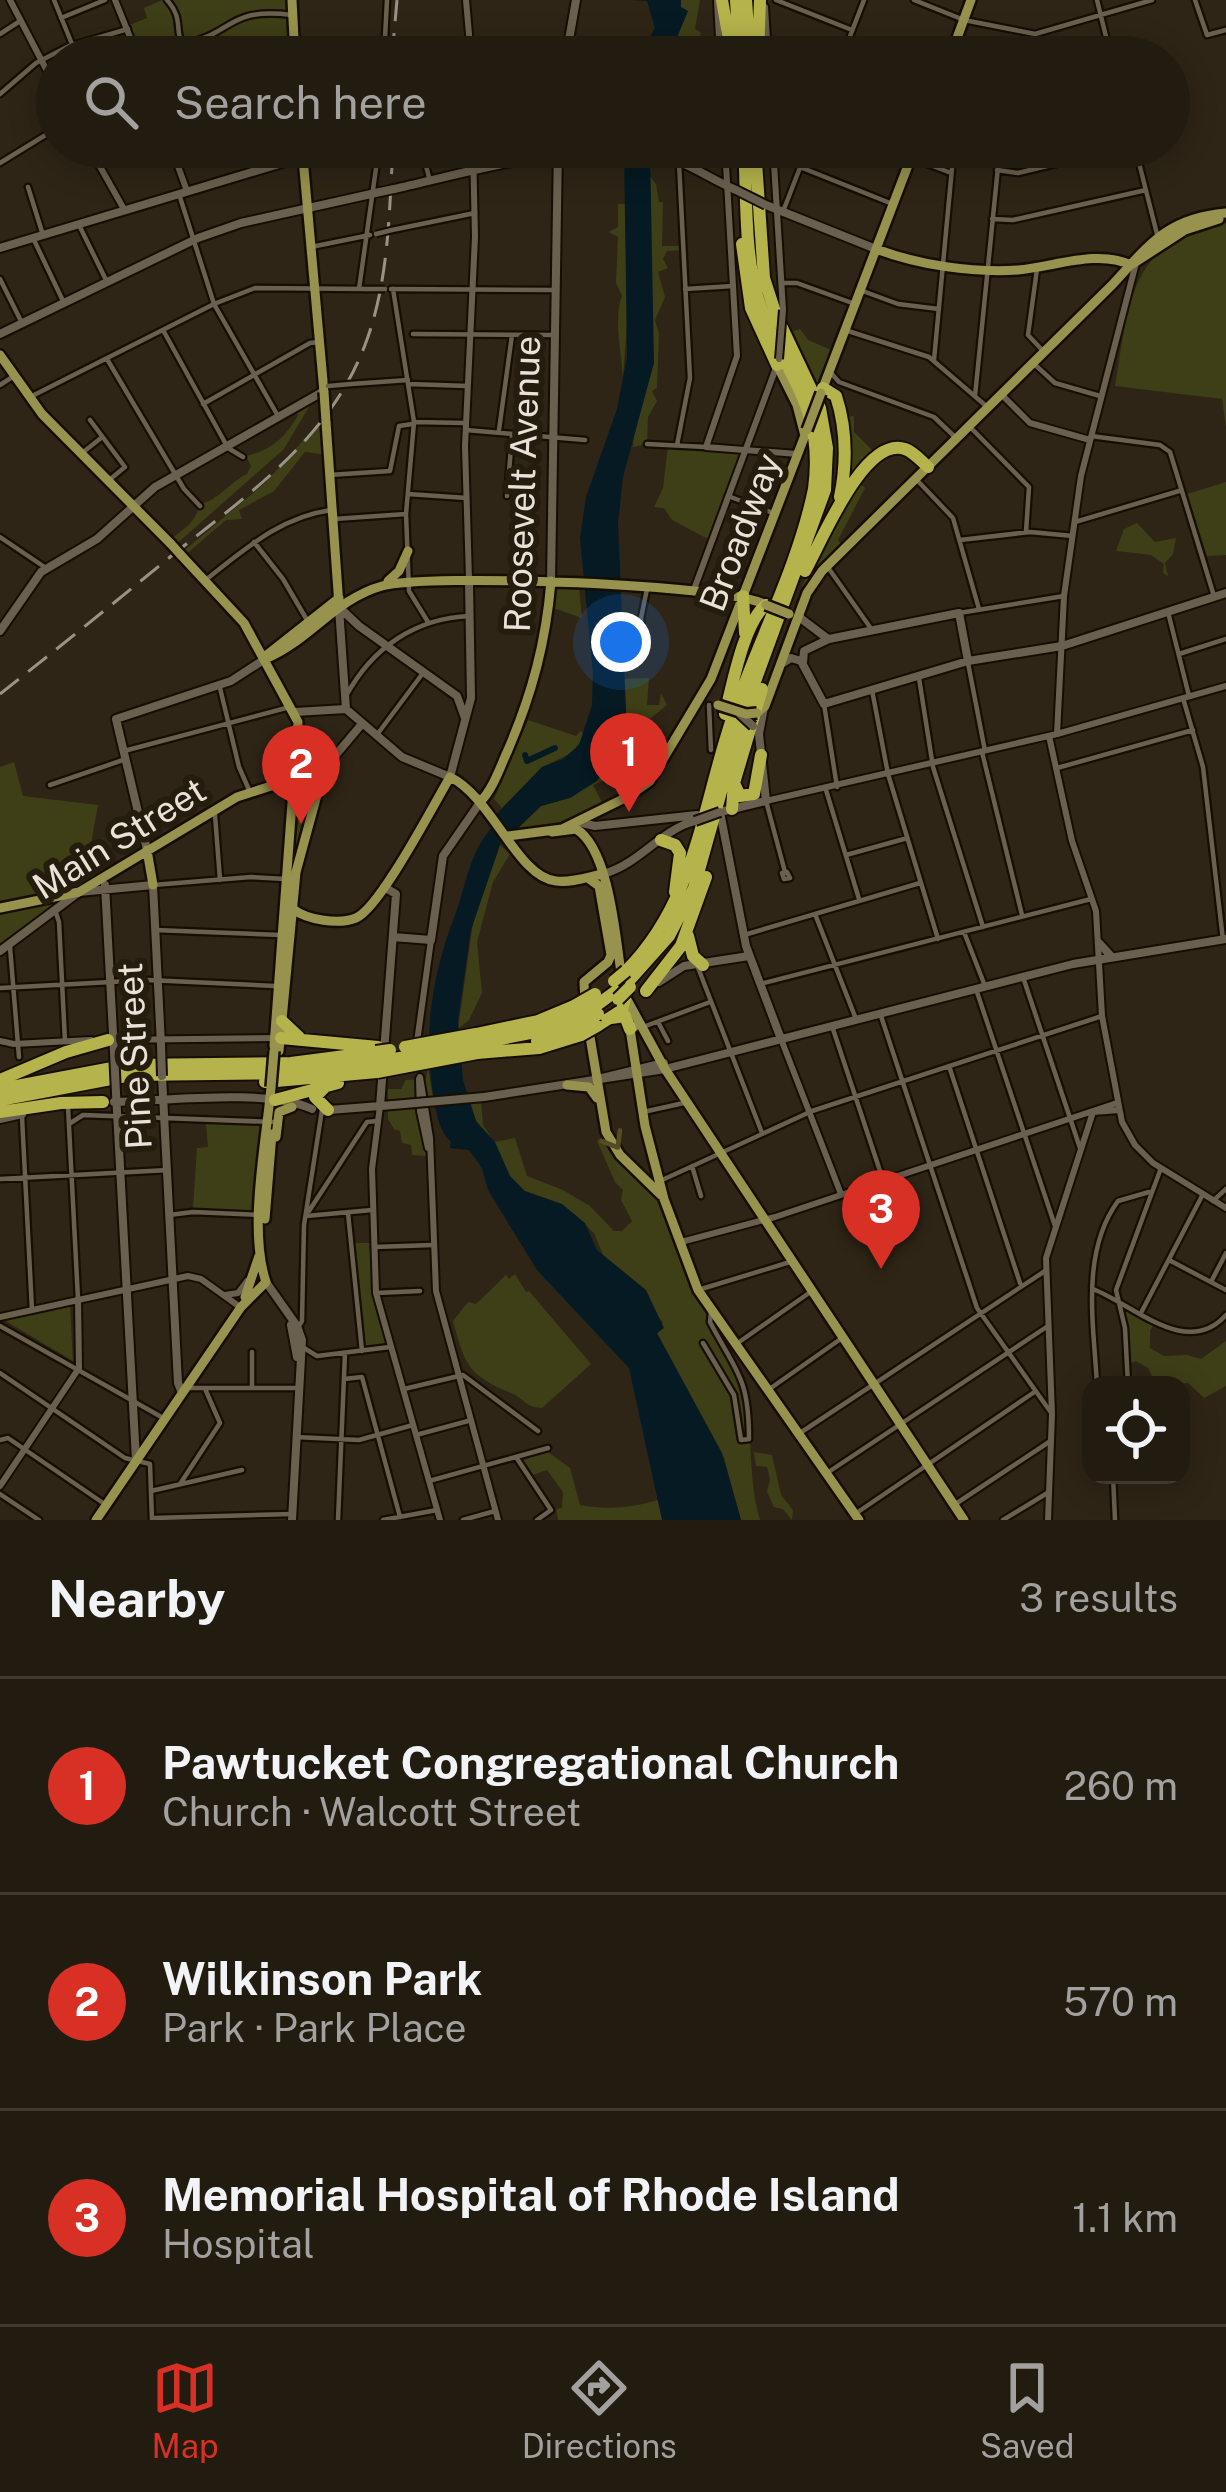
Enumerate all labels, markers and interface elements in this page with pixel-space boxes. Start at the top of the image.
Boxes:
search box [36,36,1190,168]
icon: search [78,69,144,135]
text: Search here [174,76,427,129]
street label: Roosevelt Avenue [496,335,548,633]
street label: Broadway [691,447,789,617]
your location [591,612,651,672]
pin: 1 [590,713,668,812]
pin: 2 [262,725,340,824]
street label: Main Street [25,768,213,908]
street label: Pine Street [108,962,160,1150]
one-way arrow [600,1128,622,1150]
pin: 3 [842,1170,920,1269]
map controls [1082,1376,1190,1484]
button: locate [1082,1376,1190,1484]
text: Nearby [48,1569,225,1628]
text: 3 results [1019,1575,1178,1621]
text: Pawtucket Congregational Church [162,1736,899,1789]
text: 1 [79,1763,95,1809]
text: 260 m [1064,1763,1178,1809]
text: Church · Walcott Street [162,1789,581,1835]
text: Wilkinson Park [162,1952,482,2005]
text: 2 [75,1979,99,2025]
text: 570 m [1063,1979,1178,2025]
text: Park · Park Place [162,2005,467,2051]
text: Memorial Hospital of Rhode Island [162,2168,900,2221]
text: 3 [74,2195,100,2241]
text: 1.1 km [1072,2195,1178,2241]
text: Hospital [162,2221,315,2267]
tab: Map [152,2355,219,2465]
tab: Directions [522,2355,677,2465]
tab: Saved [980,2355,1074,2465]

